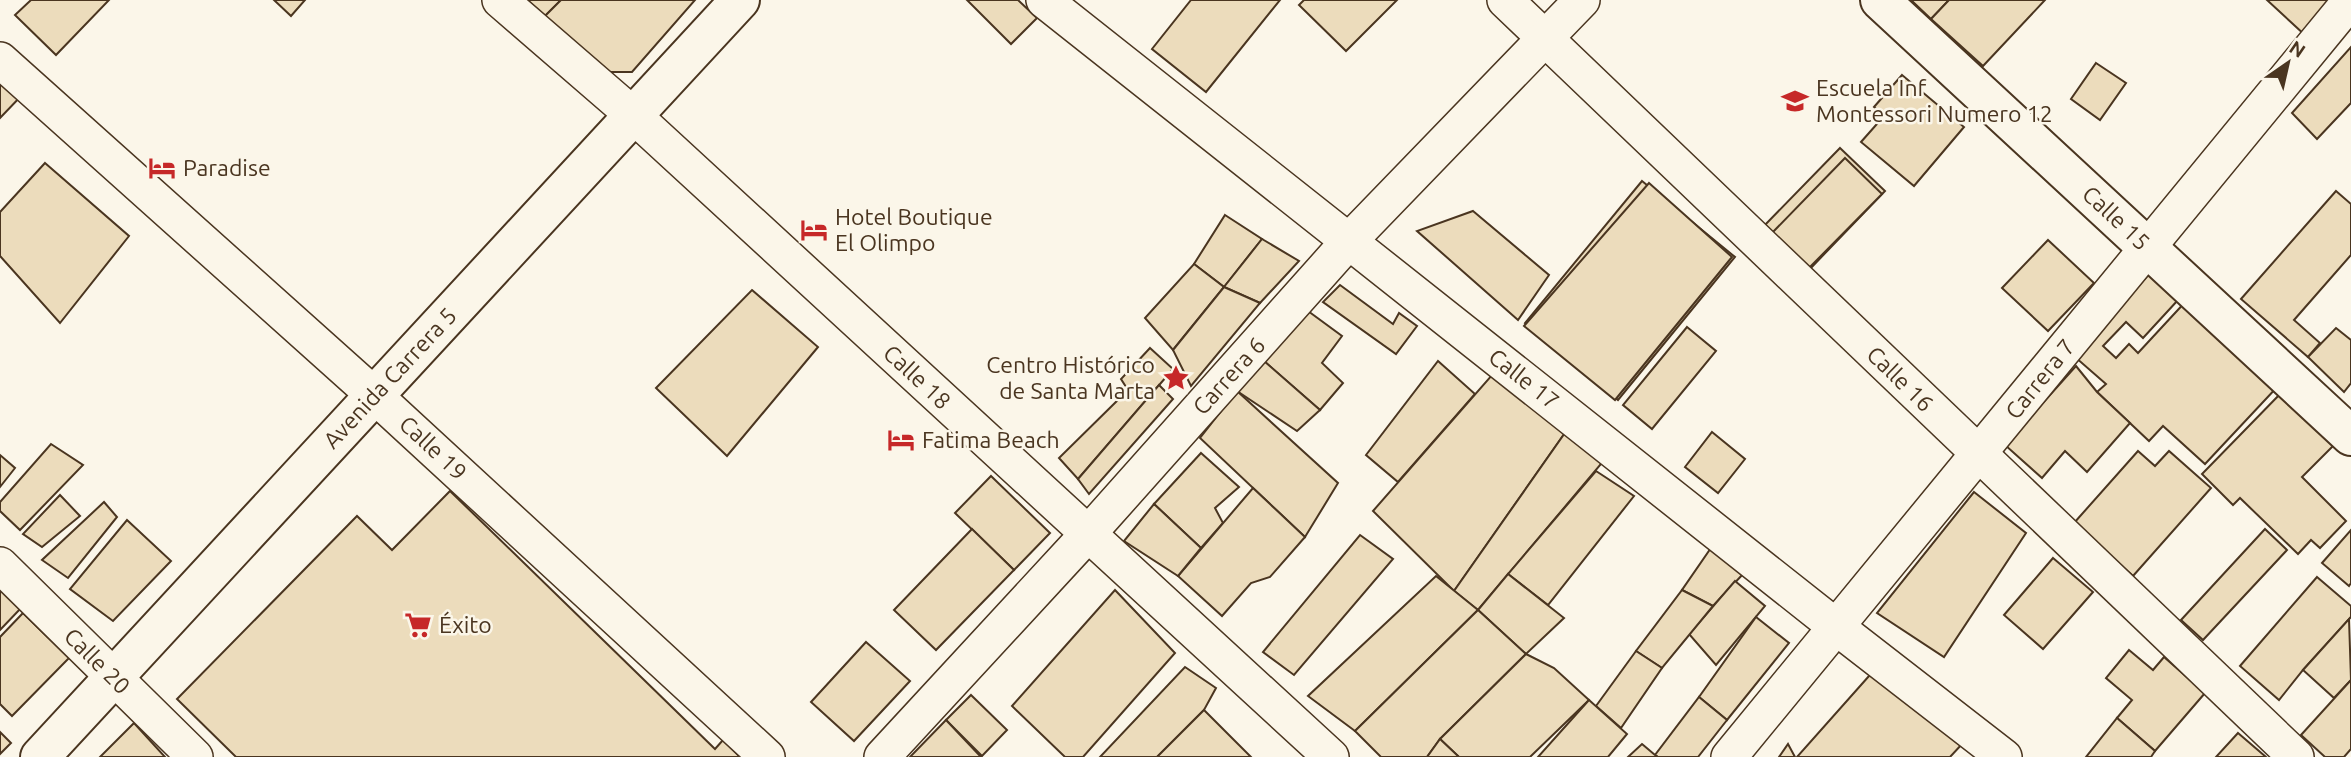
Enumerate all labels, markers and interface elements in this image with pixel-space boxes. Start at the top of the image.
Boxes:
north arrow [2253,28,2323,98]
text: N [2285,36,2310,62]
place label: Escuela Inf Montessori Numero 12 [1816,75,2053,126]
school or university icon: Escuela Inf Montessori Numero 12 [1780,86,1810,116]
hotel icon: Paradise [147,153,177,183]
place label: Paradise [183,155,271,180]
street label: Calle 15 [2078,181,2155,255]
place label: Hotel Boutique El Olimpo [835,204,993,255]
hotel icon: Hotel Boutique El Olimpo [799,215,829,245]
street label: Avenida Carrera 5 [318,302,461,453]
street label: Carrera 6 [1188,332,1270,419]
street label: Carrera 7 [2000,334,2079,423]
street label: Calle 18 [879,340,956,414]
street label: Calle 16 [1862,341,1938,416]
street label: Calle 17 [1484,344,1564,414]
place label: Centro Histórico de Santa Marta [986,352,1155,403]
place icon: Centro Histórico de Santa Marta [1161,363,1191,393]
street label: Calle 19 [395,411,472,485]
hotel icon: Fatima Beach [886,425,916,455]
place label: Fatima Beach [922,427,1060,452]
supermarket icon: Éxito [403,610,433,640]
place label: Éxito [439,611,492,637]
street label: Calle 20 [60,623,135,698]

